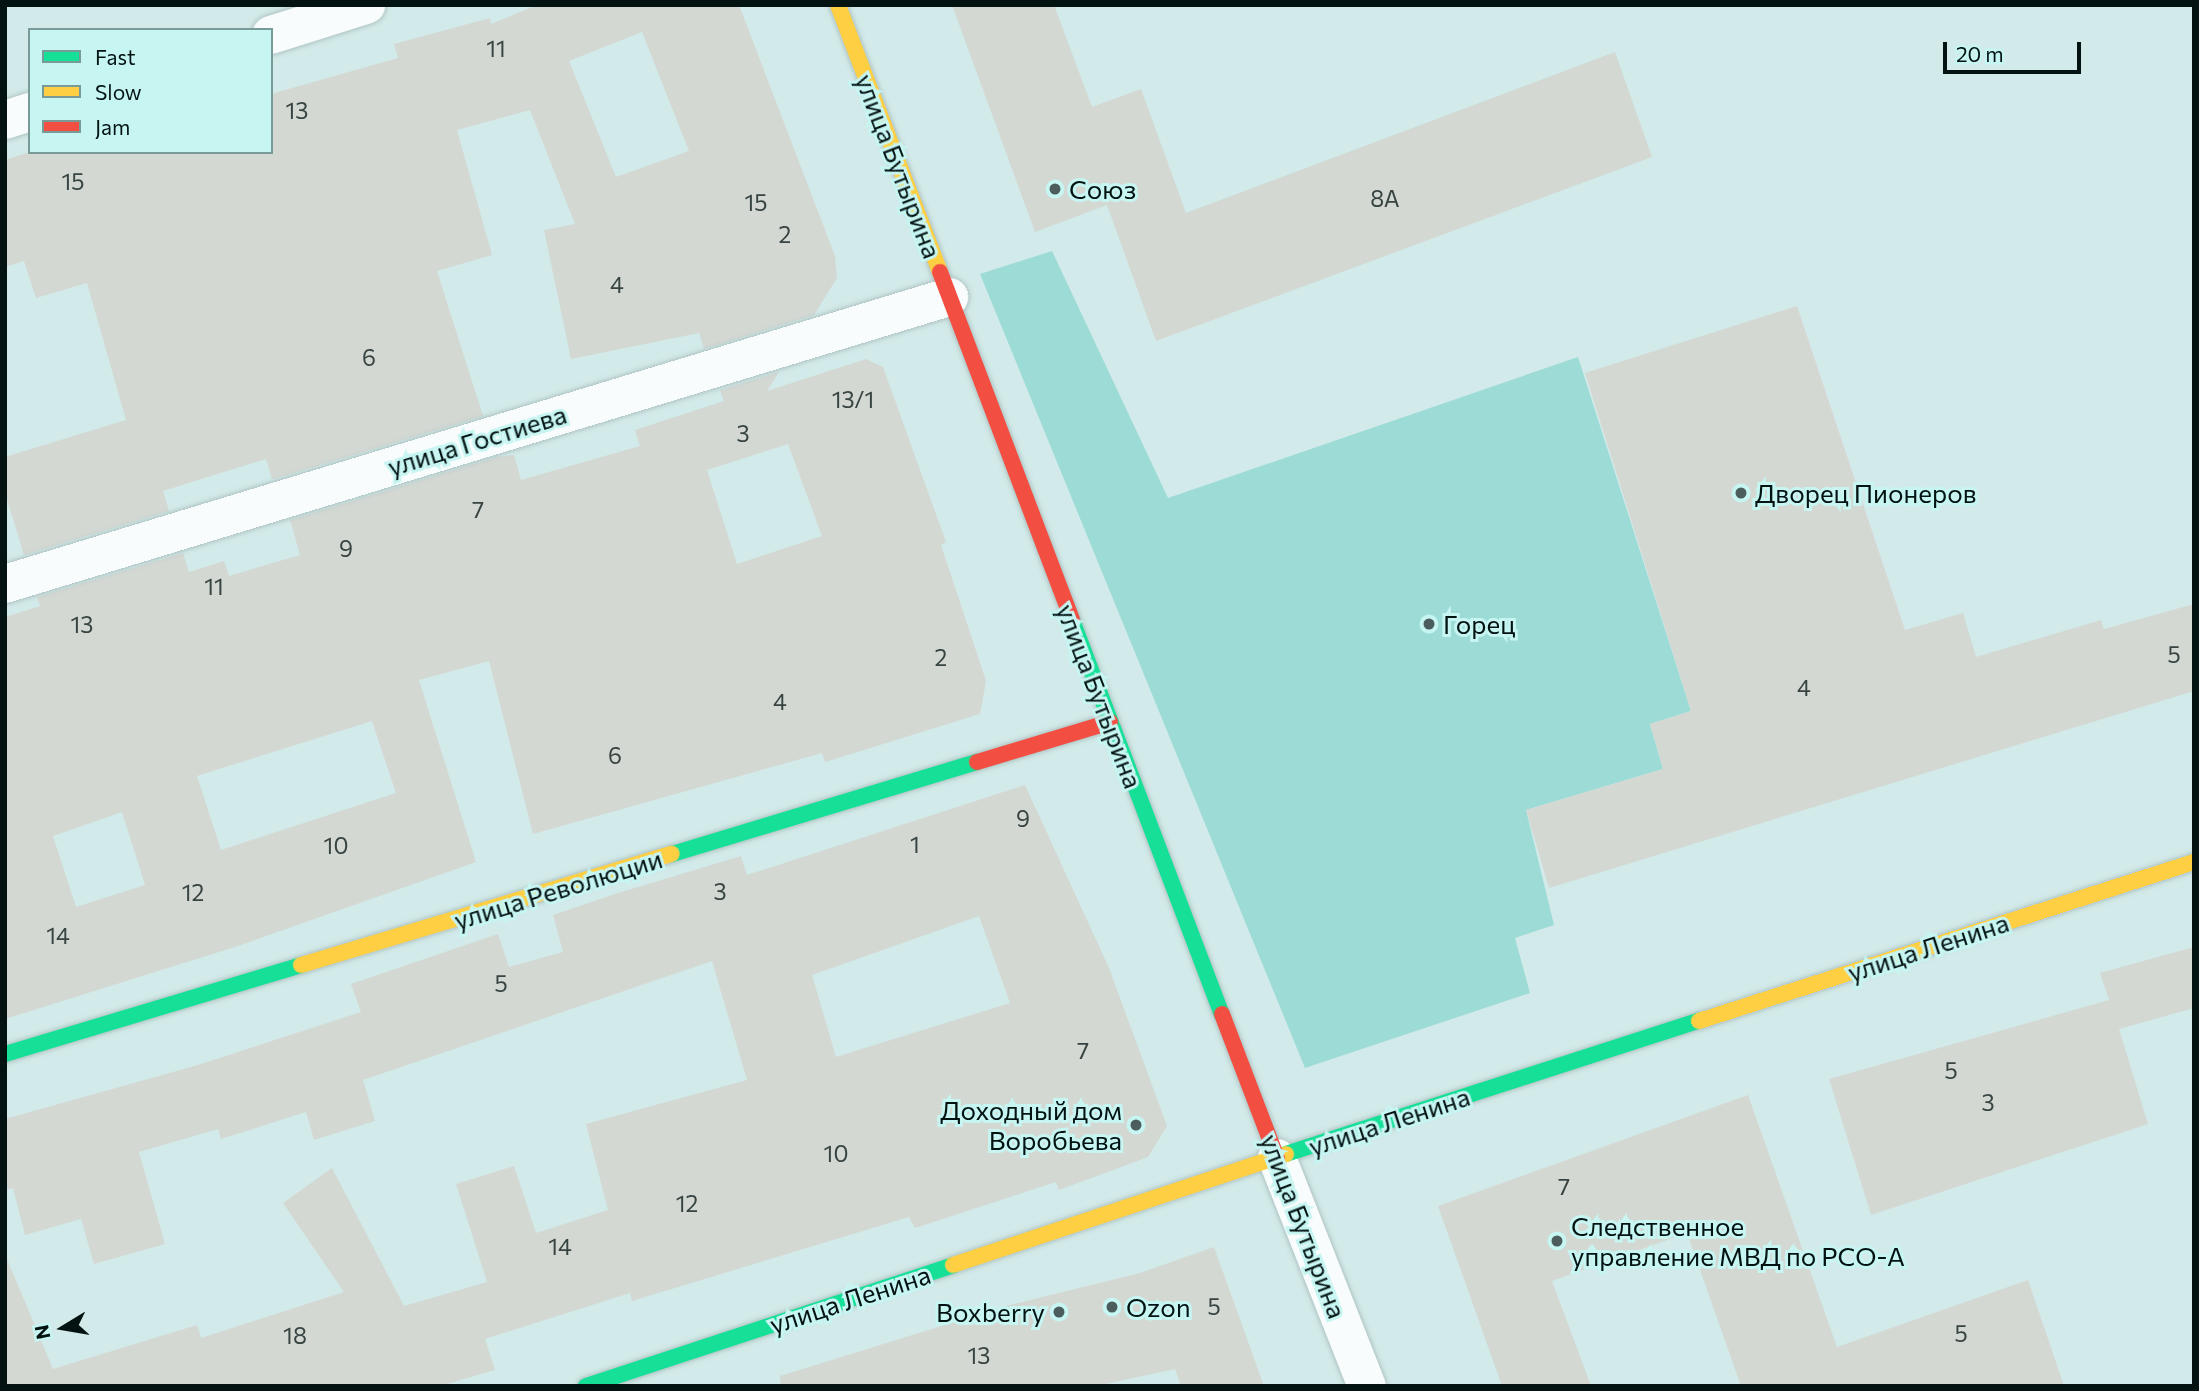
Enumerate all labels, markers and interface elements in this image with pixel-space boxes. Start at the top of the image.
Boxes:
legend [28,28,273,154]
scale bar [1947,28,2085,72]
house number: 11 [486,34,506,62]
text: 20 m [1956,41,2004,66]
text: Fast [95,44,136,69]
street label: улица Бутырина [850,70,948,262]
text: Slow [95,79,142,104]
house number: 13 [286,96,308,124]
text: Jam [95,114,130,139]
house number: 15 [61,167,85,195]
place label: Союз [1069,173,1136,205]
marker: Союз [1047,181,1063,197]
house number: 8А [1370,184,1400,212]
house number: 15 [744,188,768,216]
house number: 2 [779,220,791,248]
house number: 4 [610,270,624,298]
house number: 6 [362,343,376,371]
house number: 13/1 [832,385,874,413]
street label: улица Гостиева [384,398,570,482]
house number: 3 [736,419,750,447]
place label: Дворец Пионеров [1755,477,1977,509]
marker: Дворец Пионеров [1733,485,1749,501]
house number: 7 [472,495,484,523]
house number: 9 [339,534,353,562]
house number: 11 [204,572,224,600]
street label: улица Бутырина [1051,600,1149,792]
place label: Горец [1443,608,1515,640]
house number: 13 [71,610,93,638]
marker: Горец [1421,616,1437,632]
house number: 5 [2167,640,2181,668]
house number: 2 [935,643,947,671]
house number: 4 [1797,673,1811,701]
house number: 4 [773,687,787,715]
house number: 6 [608,741,622,769]
house number: 9 [1016,804,1030,832]
house number: 1 [910,830,920,858]
house number: 10 [324,831,348,859]
street label: улица Революции [450,842,666,936]
house number: 3 [713,877,727,905]
house number: 12 [182,878,204,906]
street label: улица Ленина [1844,906,2012,988]
house number: 14 [46,921,70,949]
house number: 5 [494,969,508,997]
house number: 7 [1077,1036,1089,1064]
house number: 5 [1944,1056,1958,1084]
street label: улица Ленина [1305,1080,1473,1162]
house number: 3 [1981,1088,1995,1116]
place label: Доходный дом Воробьева [940,1094,1122,1156]
marker: Доходный дом Воробьева [1128,1117,1144,1133]
street label: улица Бутырина [1255,1130,1353,1322]
house number: 10 [824,1139,848,1167]
house number: 7 [1558,1172,1570,1200]
house number: 12 [676,1189,698,1217]
place label: Следственное управление МВД по РСО-А [1571,1210,1905,1272]
house number: 14 [548,1232,572,1260]
marker: Следственное управление МВД по РСО-А [1549,1233,1565,1249]
street label: улица Ленина [766,1258,934,1340]
place label: Ozon [1126,1291,1191,1323]
house number: 5 [1207,1292,1221,1320]
north arrow [28,1293,98,1363]
place label: Boxberry [936,1296,1045,1328]
marker: Ozon [1104,1299,1120,1315]
marker: Boxberry [1051,1304,1067,1320]
house number: 5 [1954,1319,1968,1347]
house number: 18 [283,1321,307,1349]
text: N [29,1323,55,1341]
house number: 13 [968,1341,990,1369]

